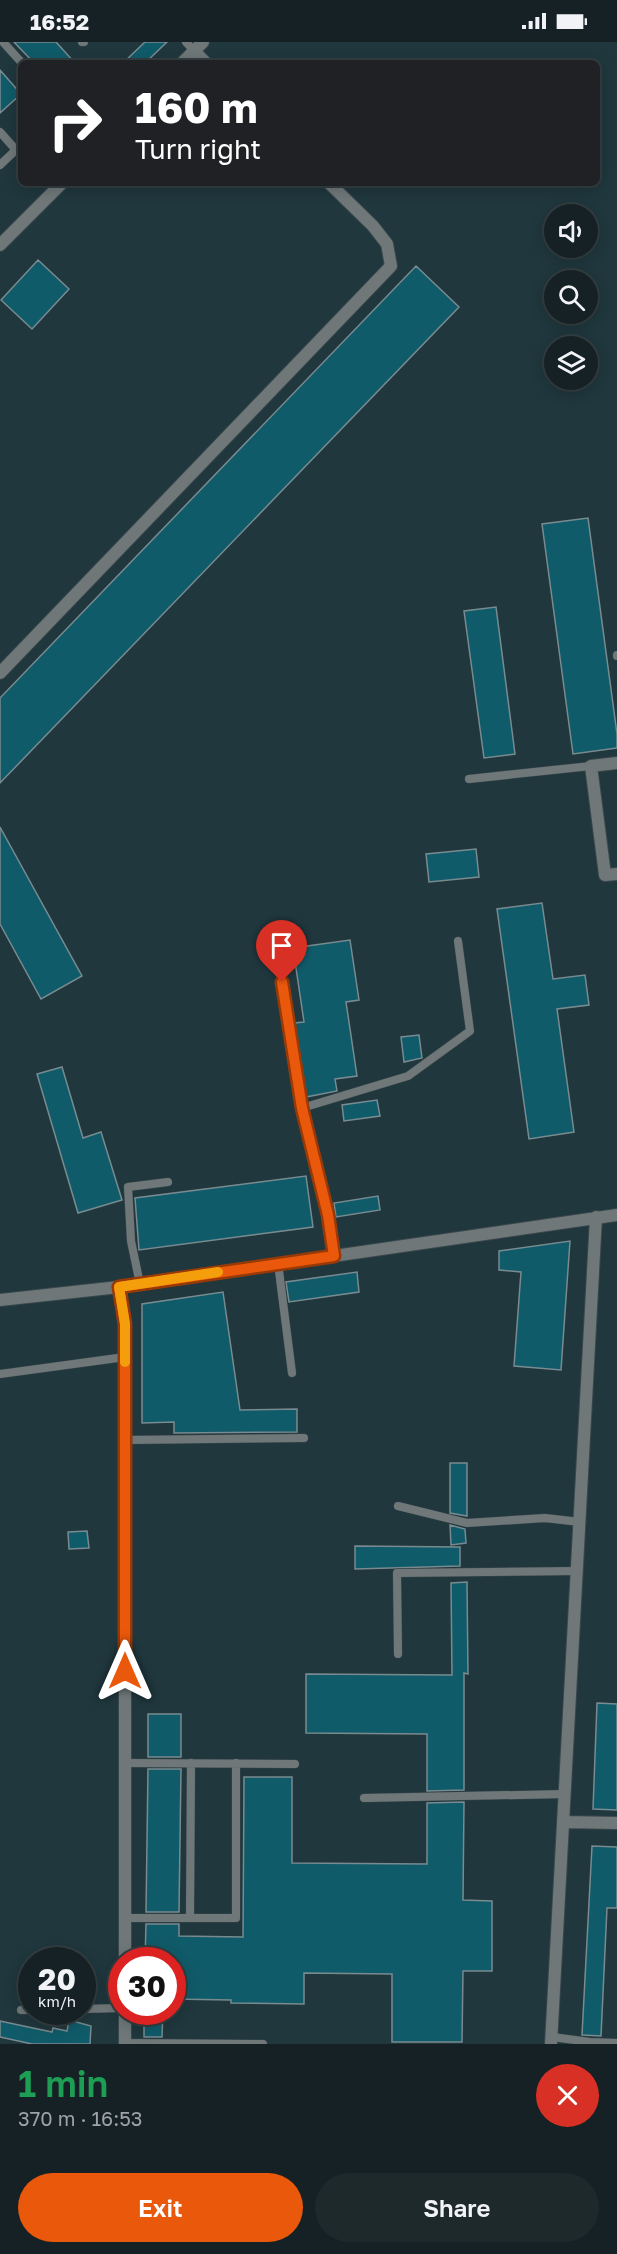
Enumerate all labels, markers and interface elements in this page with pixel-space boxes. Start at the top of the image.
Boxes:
text: 16:52 [30,8,89,35]
text: 160 m [135,82,258,132]
icon: right [36,84,114,162]
text: Turn right [135,133,261,165]
map controls [544,204,598,390]
button: sound [544,204,598,258]
button: search [544,270,598,324]
button: layers [544,336,598,390]
pin [256,920,307,982]
icon: arrive [265,929,298,962]
position arrow [93,1639,157,1703]
speed limit sign: 30 [108,1947,186,2025]
text: 20 [38,1961,76,1997]
text: km/h [38,1992,76,2010]
text: 1 min [18,2062,108,2105]
button: close [536,2064,599,2127]
text: 370 m · 16:53 [18,2106,143,2130]
button: Exit [18,2173,303,2242]
button: Share [315,2173,599,2242]

